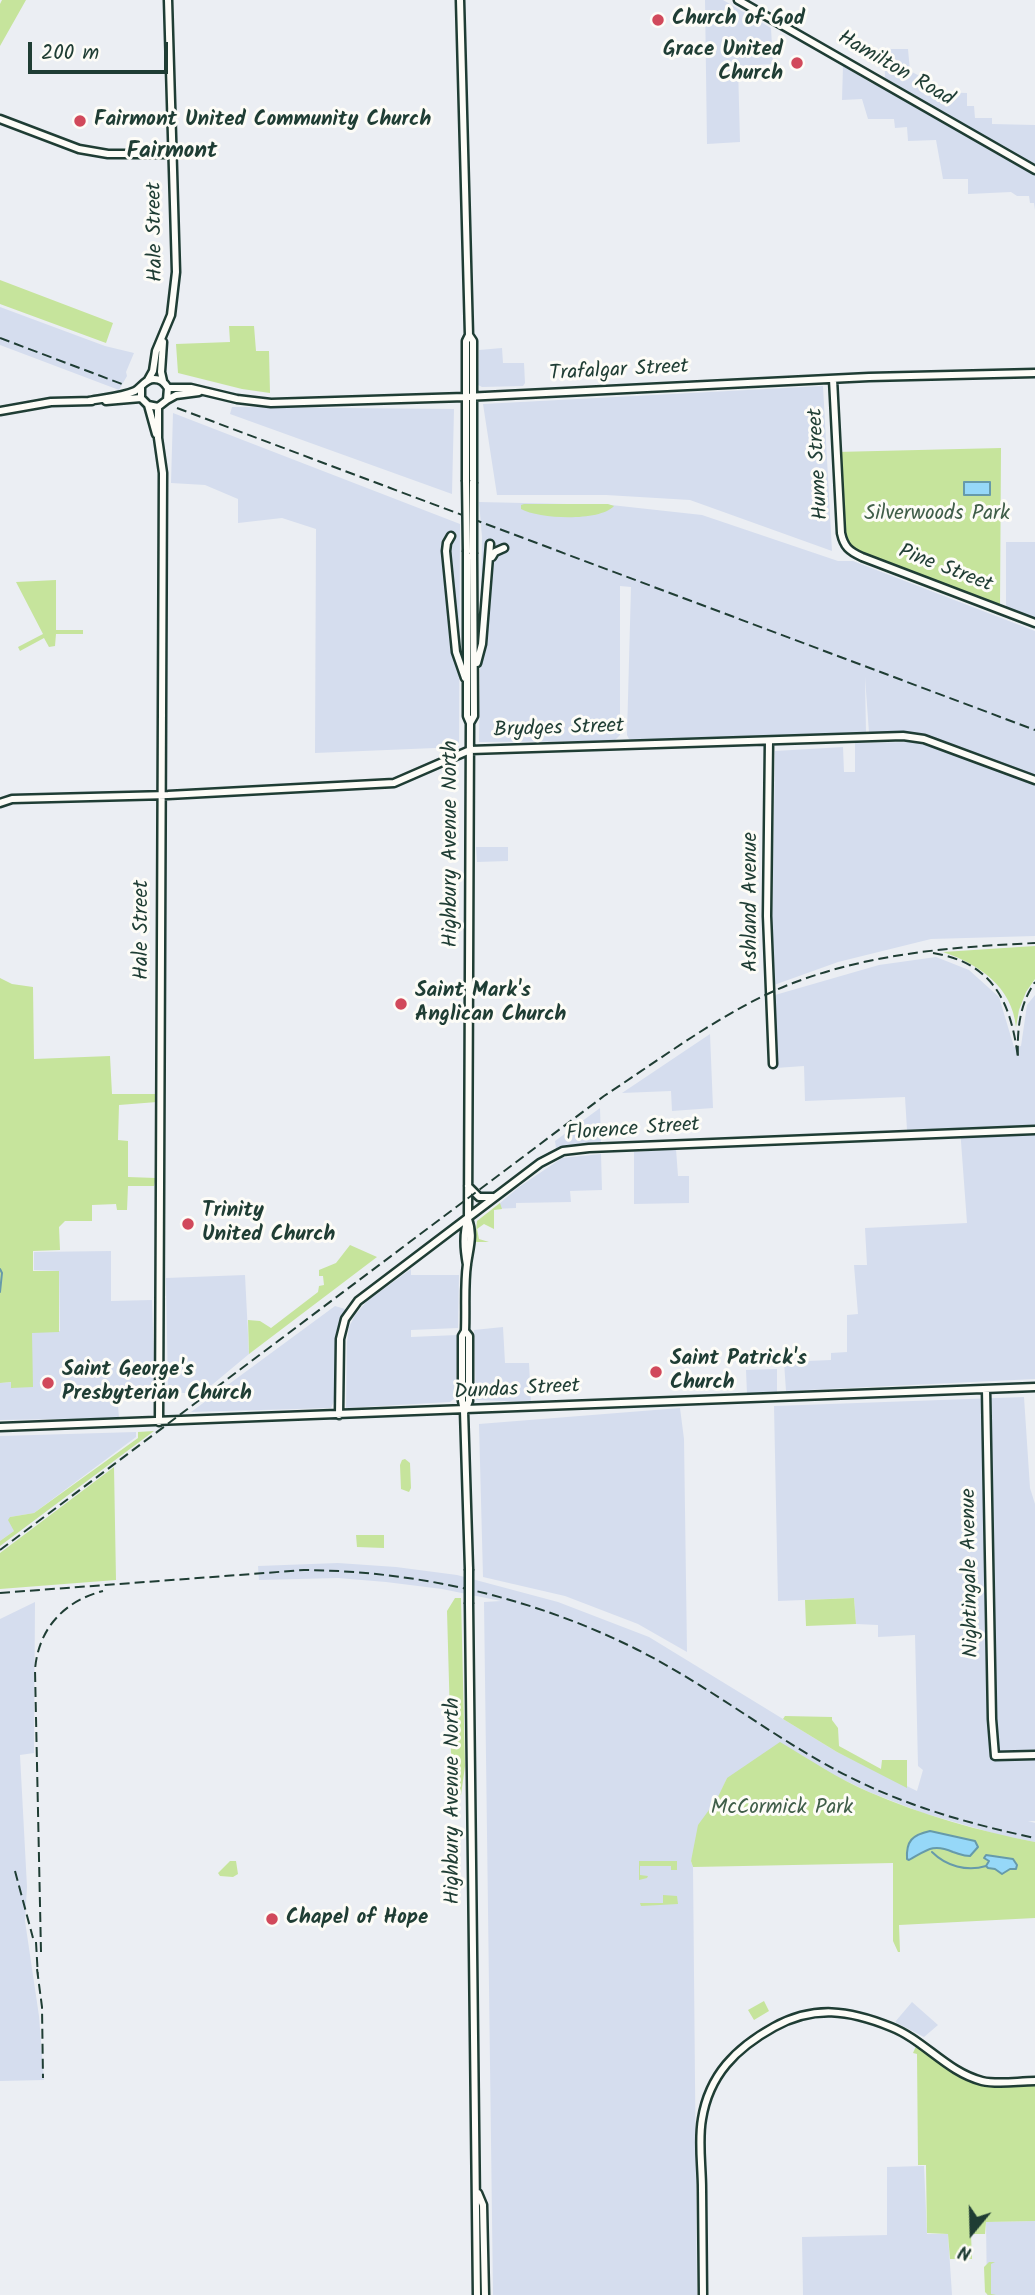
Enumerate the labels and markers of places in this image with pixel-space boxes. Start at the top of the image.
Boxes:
place label: Church of God [672,7,805,33]
marker: Church of God [650,12,666,28]
place label: Grace United Church [663,38,783,88]
marker: Grace United Church [789,55,805,71]
place label: Fairmont United Community Church [94,108,431,134]
marker: Fairmont United Community Church [72,113,88,129]
place label: Saint Mark's Anglican Church [415,979,566,1029]
marker: Saint Mark's Anglican Church [393,996,409,1012]
place label: Trinity United Church [202,1199,335,1249]
marker: Trinity United Church [180,1216,196,1232]
place label: Saint Patrick's Church [670,1347,807,1397]
place label: Saint George's Presbyterian Church [62,1358,252,1408]
marker: Saint Patrick's Church [648,1364,664,1380]
marker: Saint George's Presbyterian Church [40,1375,56,1391]
place label: Chapel of Hope [286,1906,428,1932]
marker: Chapel of Hope [264,1911,280,1927]

